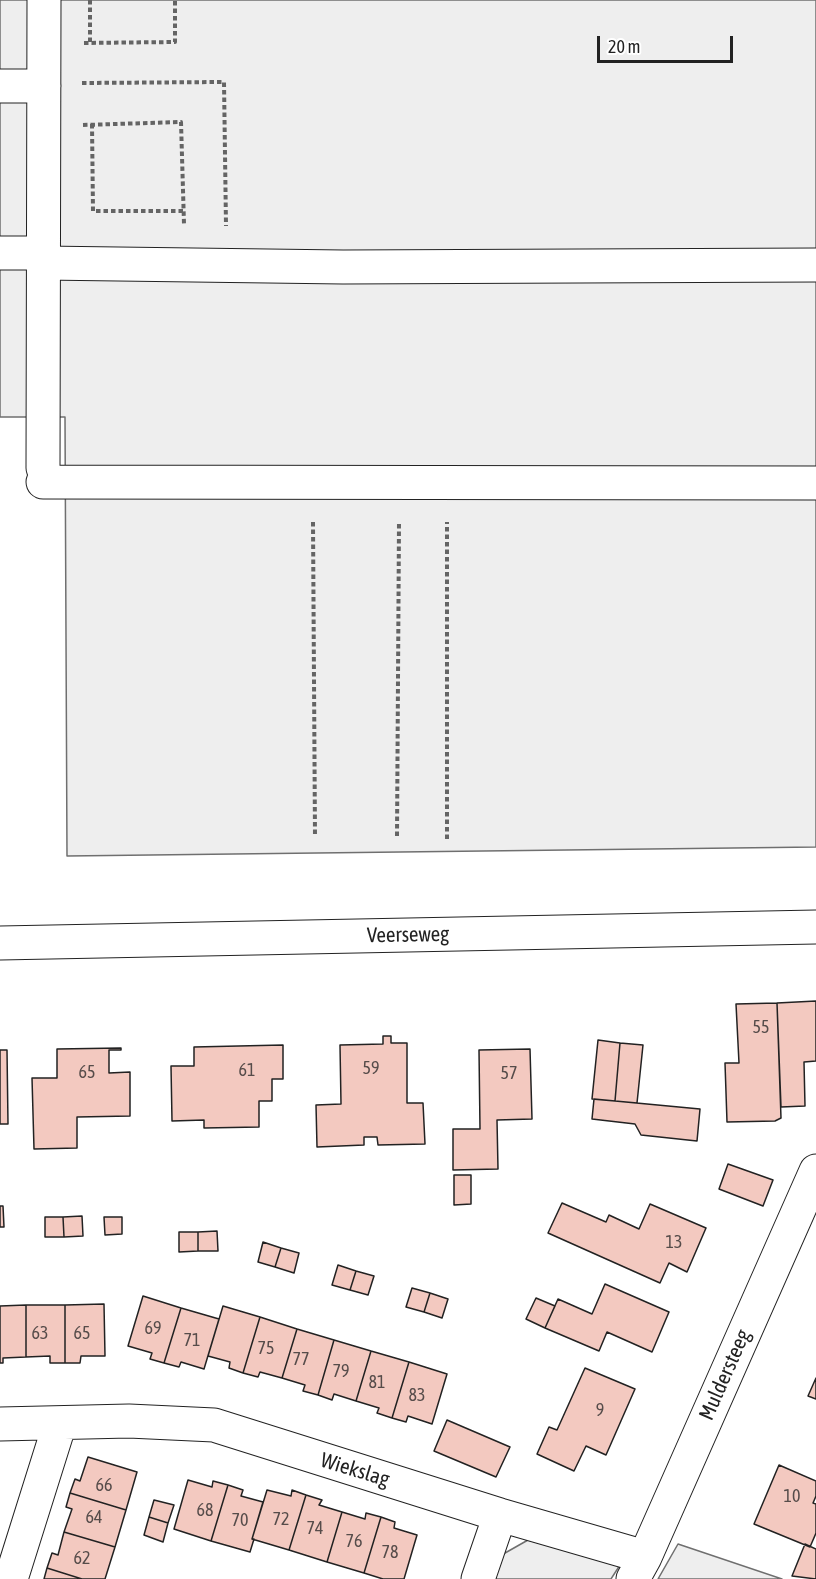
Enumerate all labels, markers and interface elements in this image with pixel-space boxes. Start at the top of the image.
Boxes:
scale bar [600,24,736,62]
text: 20 m [608,36,640,57]
street label: Veerseweg [367,922,449,948]
house number: 55 [753,1016,769,1038]
house number: 59 [363,1057,379,1079]
house number: 61 [239,1059,255,1081]
house number: 65 [79,1061,95,1083]
house number: 57 [501,1062,517,1084]
house number: 13 [666,1231,682,1253]
house number: 69 [145,1317,161,1339]
house number: 63 [32,1322,48,1344]
house number: 65 [74,1322,90,1344]
street label: Muldersteeg [694,1326,756,1424]
house number: 71 [184,1329,200,1351]
house number: 75 [258,1337,274,1359]
house number: 77 [293,1348,309,1370]
house number: 79 [333,1360,349,1382]
house number: 81 [369,1371,385,1393]
house number: 83 [409,1384,425,1406]
house number: 9 [596,1399,604,1421]
street label: Wiekslag [318,1448,392,1492]
house number: 66 [96,1474,112,1496]
house number: 10 [784,1485,800,1507]
house number: 68 [197,1499,213,1521]
house number: 64 [86,1506,102,1528]
house number: 72 [273,1508,289,1530]
house number: 70 [232,1509,248,1531]
house number: 74 [307,1517,323,1539]
house number: 76 [346,1530,362,1552]
house number: 78 [382,1541,398,1563]
house number: 62 [74,1547,90,1569]

